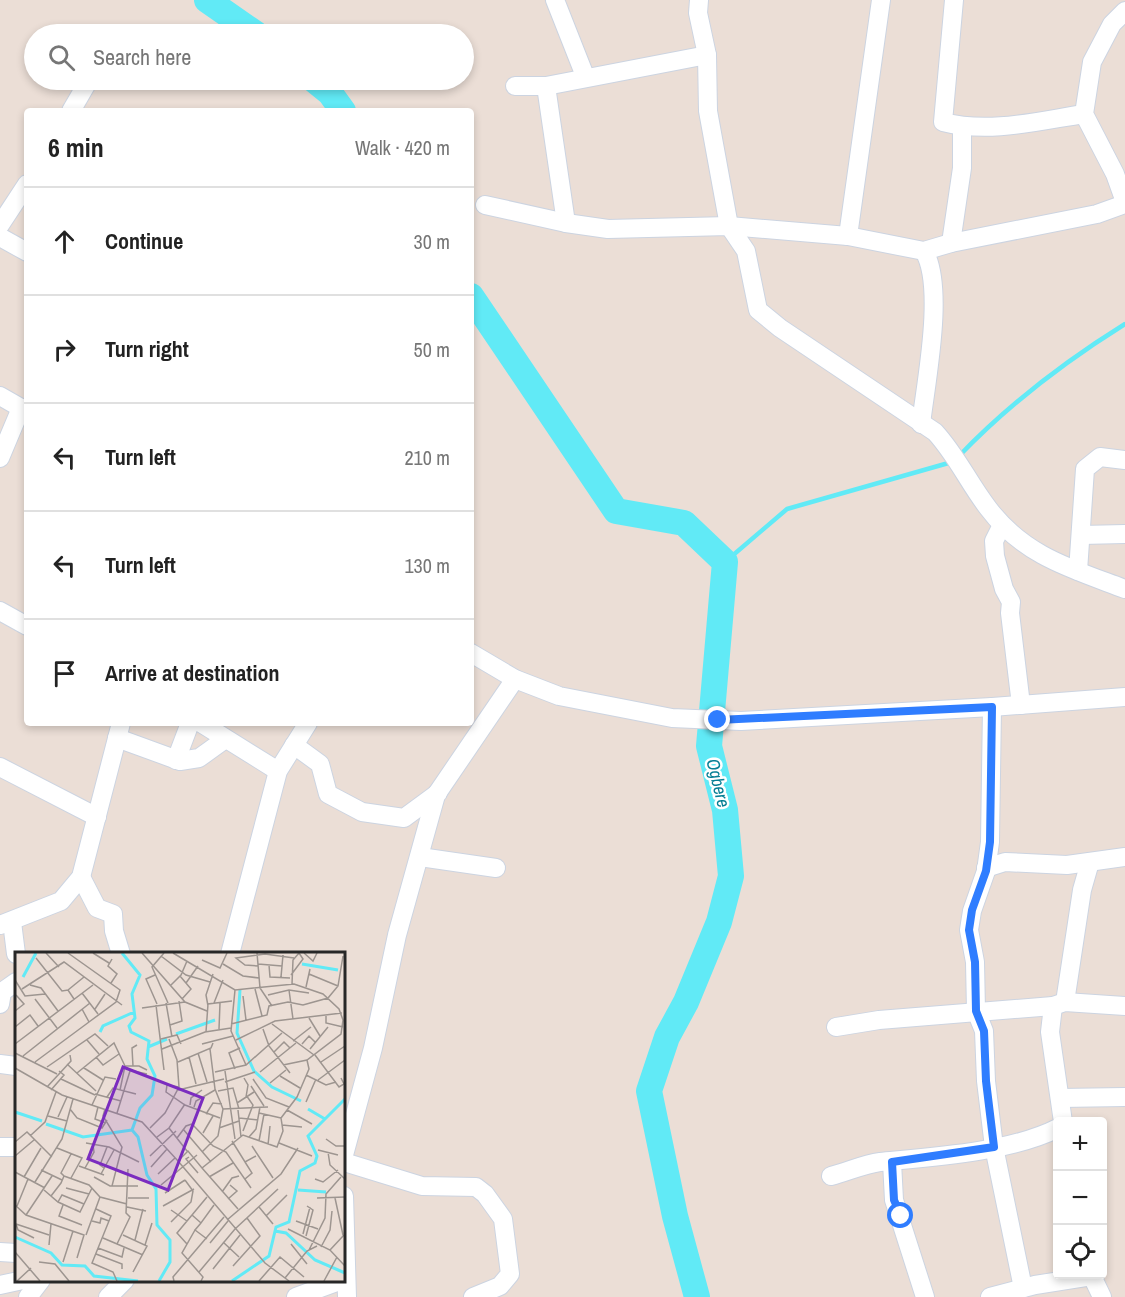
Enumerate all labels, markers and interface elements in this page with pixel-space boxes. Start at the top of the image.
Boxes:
search box [24,24,474,90]
icon: search [45,41,78,74]
text: Search here [93,42,191,72]
text: 6 min [48,130,104,165]
text: Walk · 420 m [355,134,450,161]
icon: ahead [48,225,81,258]
text: Continue [105,226,183,256]
text: 30 m [414,228,450,255]
icon: right [48,333,81,366]
text: Turn right [105,334,189,364]
text: 50 m [414,336,450,363]
icon: left [48,441,81,474]
text: Turn left [105,442,176,472]
text: 210 m [404,444,450,471]
icon: left [48,549,81,582]
text: Turn left [105,550,176,580]
text: 130 m [404,552,450,579]
icon: arrive [48,657,81,690]
text: Arrive at destination [105,658,279,688]
route end [704,706,730,732]
water label: Ogbere [700,756,737,810]
inset map [15,952,345,1282]
map controls [1053,1117,1107,1279]
button: + [1053,1117,1107,1171]
button: − [1053,1171,1107,1225]
route start [887,1202,913,1228]
button: locate [1053,1225,1107,1279]

